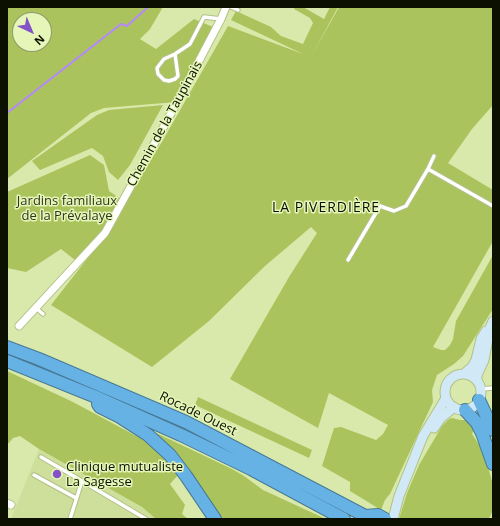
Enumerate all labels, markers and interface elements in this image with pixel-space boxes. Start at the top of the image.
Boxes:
north arrow [12,12,52,52]
text: N [32,32,48,49]
street label: Chemin de la Taupinais [124,59,206,189]
park label: Jardins familiaux de la Prévalaye [17,193,117,224]
district label: LA PIVERDIÈRE [272,200,380,216]
street label: Rocade Ouest [157,389,239,439]
place label: Clinique mutualiste La Sagesse [66,459,183,490]
marker: Clinique mutualiste La Sagesse [51,468,63,480]

